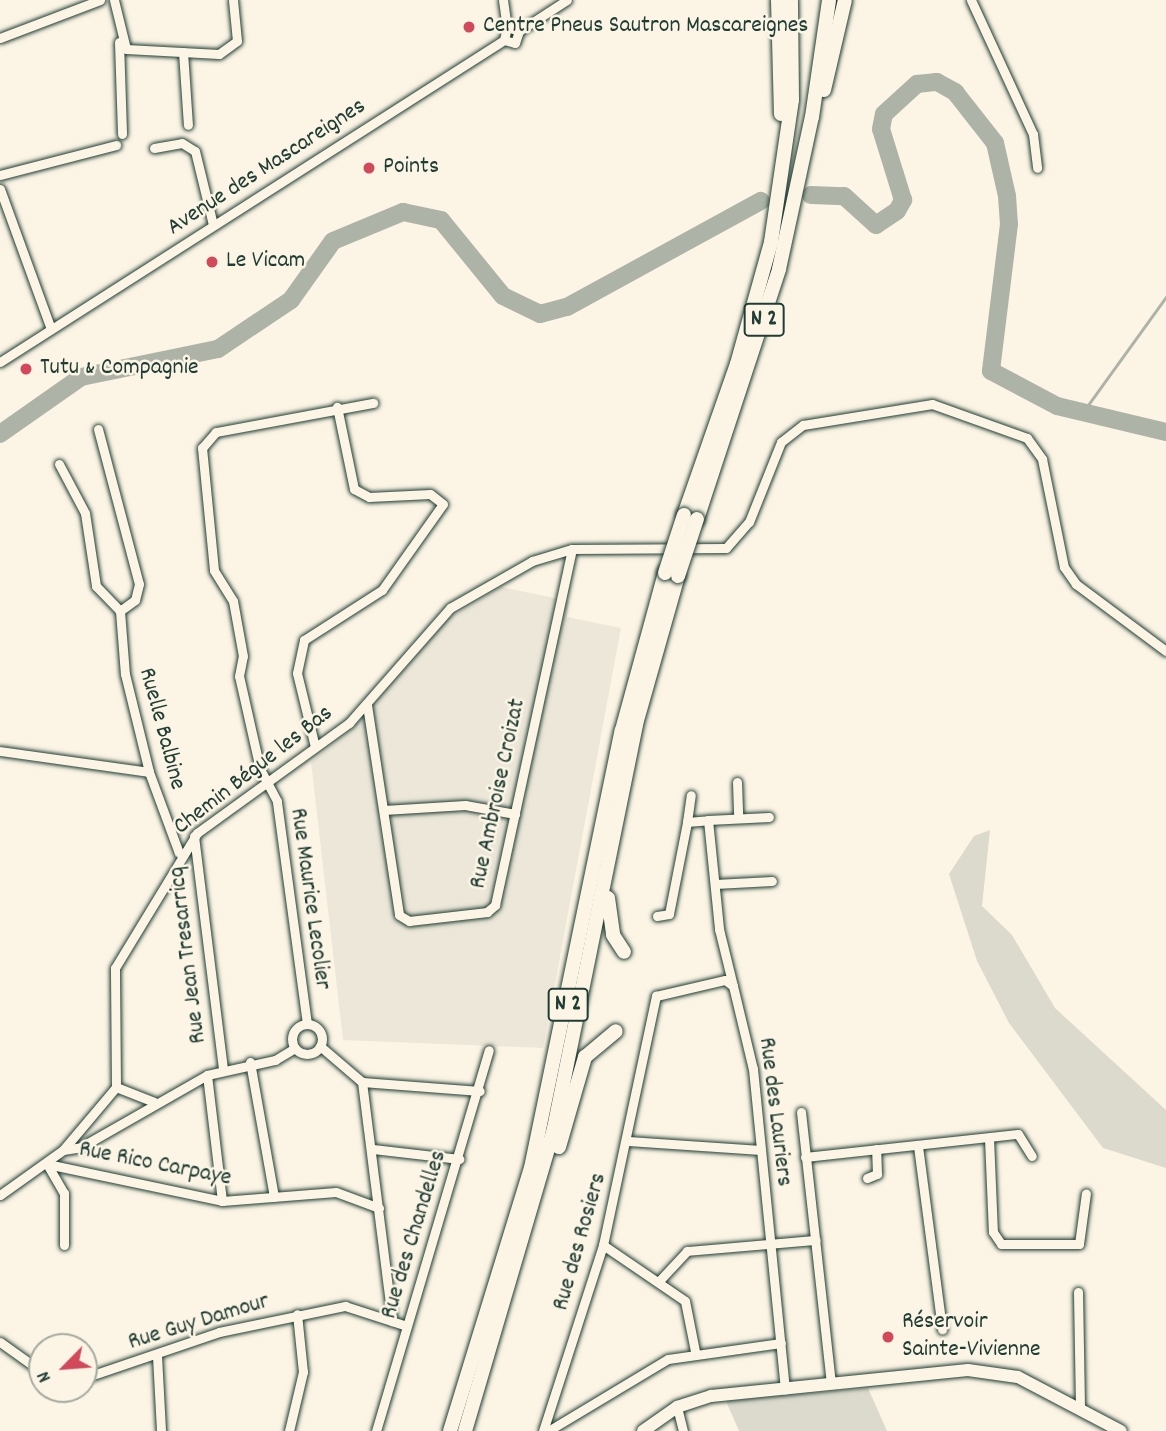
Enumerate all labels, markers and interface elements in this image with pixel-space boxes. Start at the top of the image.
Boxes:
place label: Centre Pneus Sautron Mascareignes [483,13,808,41]
marker: Centre Pneus Sautron Mascareignes [461,19,477,35]
street label: Avenue des Mascareignes [162,93,372,243]
place label: Points [383,154,439,182]
marker: Points [361,160,377,176]
place label: Le Vicam [226,248,305,276]
marker: Le Vicam [204,254,220,270]
road number: N 2 [743,300,785,340]
place label: Tutu & Compagnie [40,355,199,383]
marker: Tutu & Compagnie [18,361,34,377]
street label: Ruelle Balbine [131,665,191,793]
street label: Rue Ambroise Croizat [465,696,533,892]
street label: Chemin Bégue les Bas [169,700,339,842]
street label: Rue Maurice Lecolier [282,806,336,992]
street label: Rue Jean Tresarricq [164,865,214,1045]
road number: N 2 [547,986,589,1024]
street label: Rue des Lauriers [751,1036,797,1188]
street label: Rue Rico Carpaye [76,1136,234,1194]
street label: Rue des Chandelles [376,1147,454,1323]
street label: Rue des Rosiers [548,1170,614,1314]
street label: Rue Guy Damour [125,1288,273,1358]
place label: Réservoir Sainte-Vivienne [902,1309,1041,1365]
marker: Réservoir Sainte-Vivienne [880,1329,896,1345]
north arrow [28,1333,98,1403]
text: N [31,1366,60,1386]

